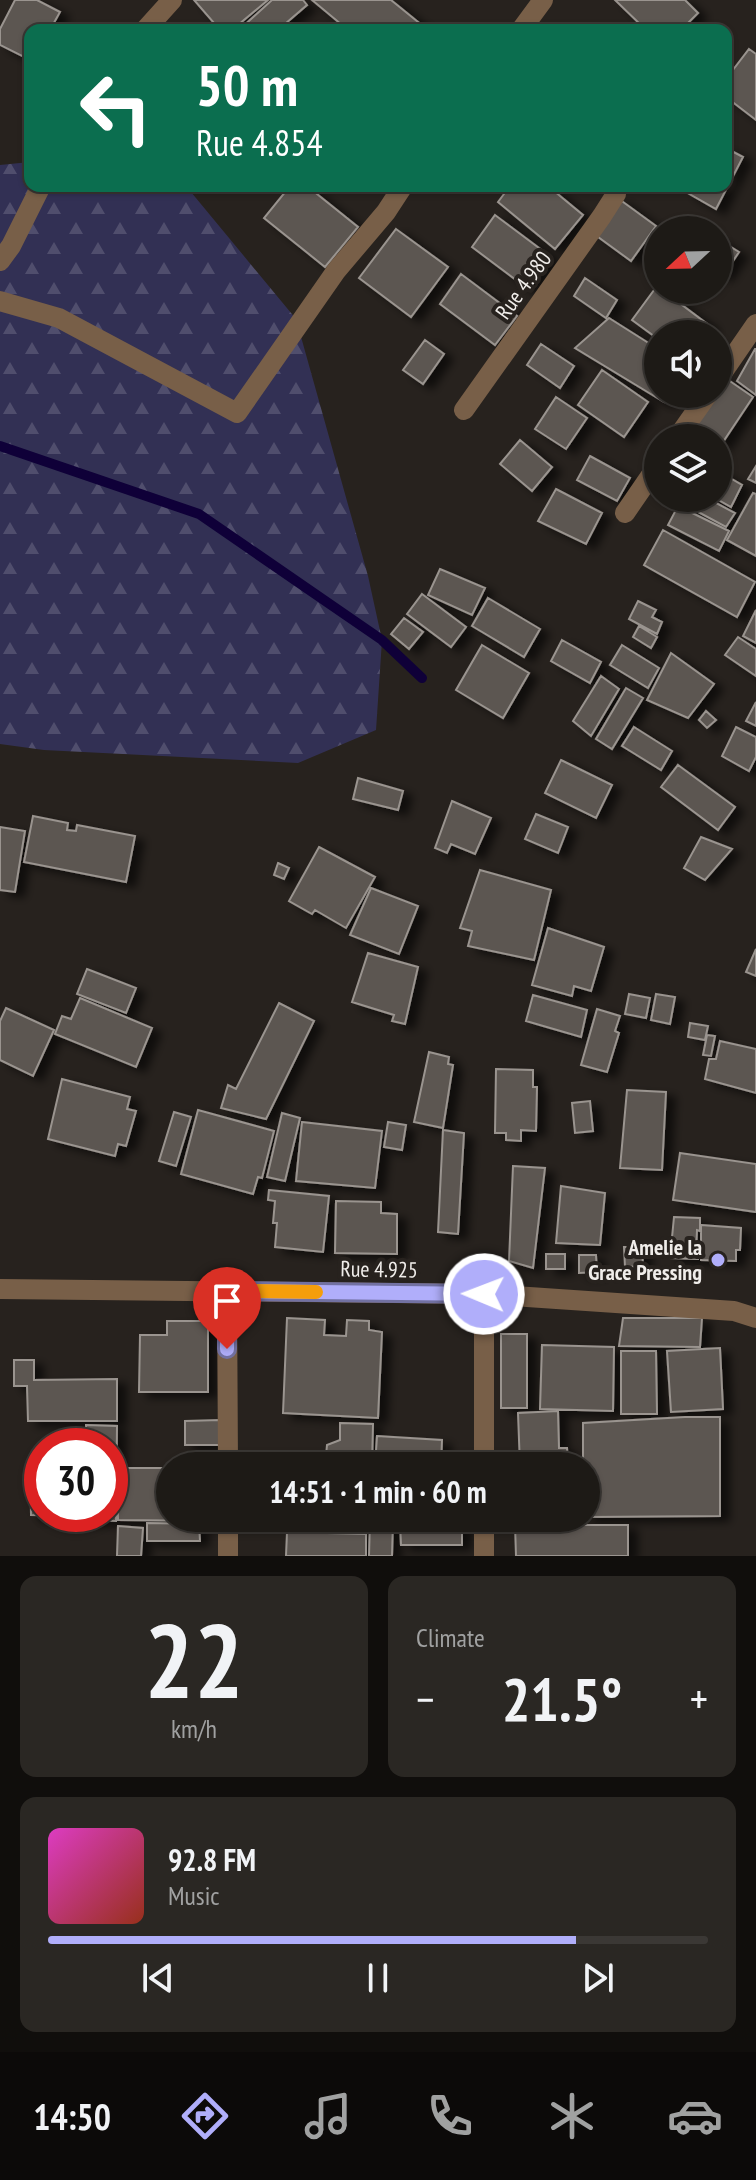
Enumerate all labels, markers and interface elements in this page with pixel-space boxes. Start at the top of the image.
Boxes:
text: 50 m [196,49,298,121]
icon: left [64,56,168,160]
text: Rue 4.854 [196,119,323,166]
north arrow [644,216,732,304]
map controls [644,216,732,512]
street label: Rue 4.980 [489,245,557,325]
button: sound [644,320,732,408]
button: layers [644,424,732,512]
place label: Amelie la Grace Pressing [588,1233,702,1286]
marker: Amelie la Grace Pressing [709,1251,727,1269]
position arrow [442,1252,526,1336]
street label: Rue 4.925 [340,1254,418,1284]
pin [193,1267,261,1349]
icon: arrive [205,1279,249,1323]
speed limit sign: 30 [24,1428,128,1532]
text: 14:51 · 1 min · 60 m [269,1472,487,1511]
text: 22 [144,1592,244,1727]
text: Climate [416,1621,485,1654]
text: 21.5° [502,1660,622,1738]
text: − [416,1670,434,1727]
text: + [690,1670,708,1727]
text: km/h [171,1712,217,1745]
text: 92.8 FM [168,1840,256,1879]
text: Music [168,1879,220,1912]
icon: previous [136,1956,180,2000]
icon: pause [356,1956,400,2000]
icon: next [576,1956,620,2000]
icon: directions [177,2088,233,2144]
icon: music [300,2088,356,2144]
icon: phone [422,2088,478,2144]
icon: climate [544,2088,600,2144]
icon: car [667,2088,723,2144]
text: 14:50 [33,2093,111,2140]

